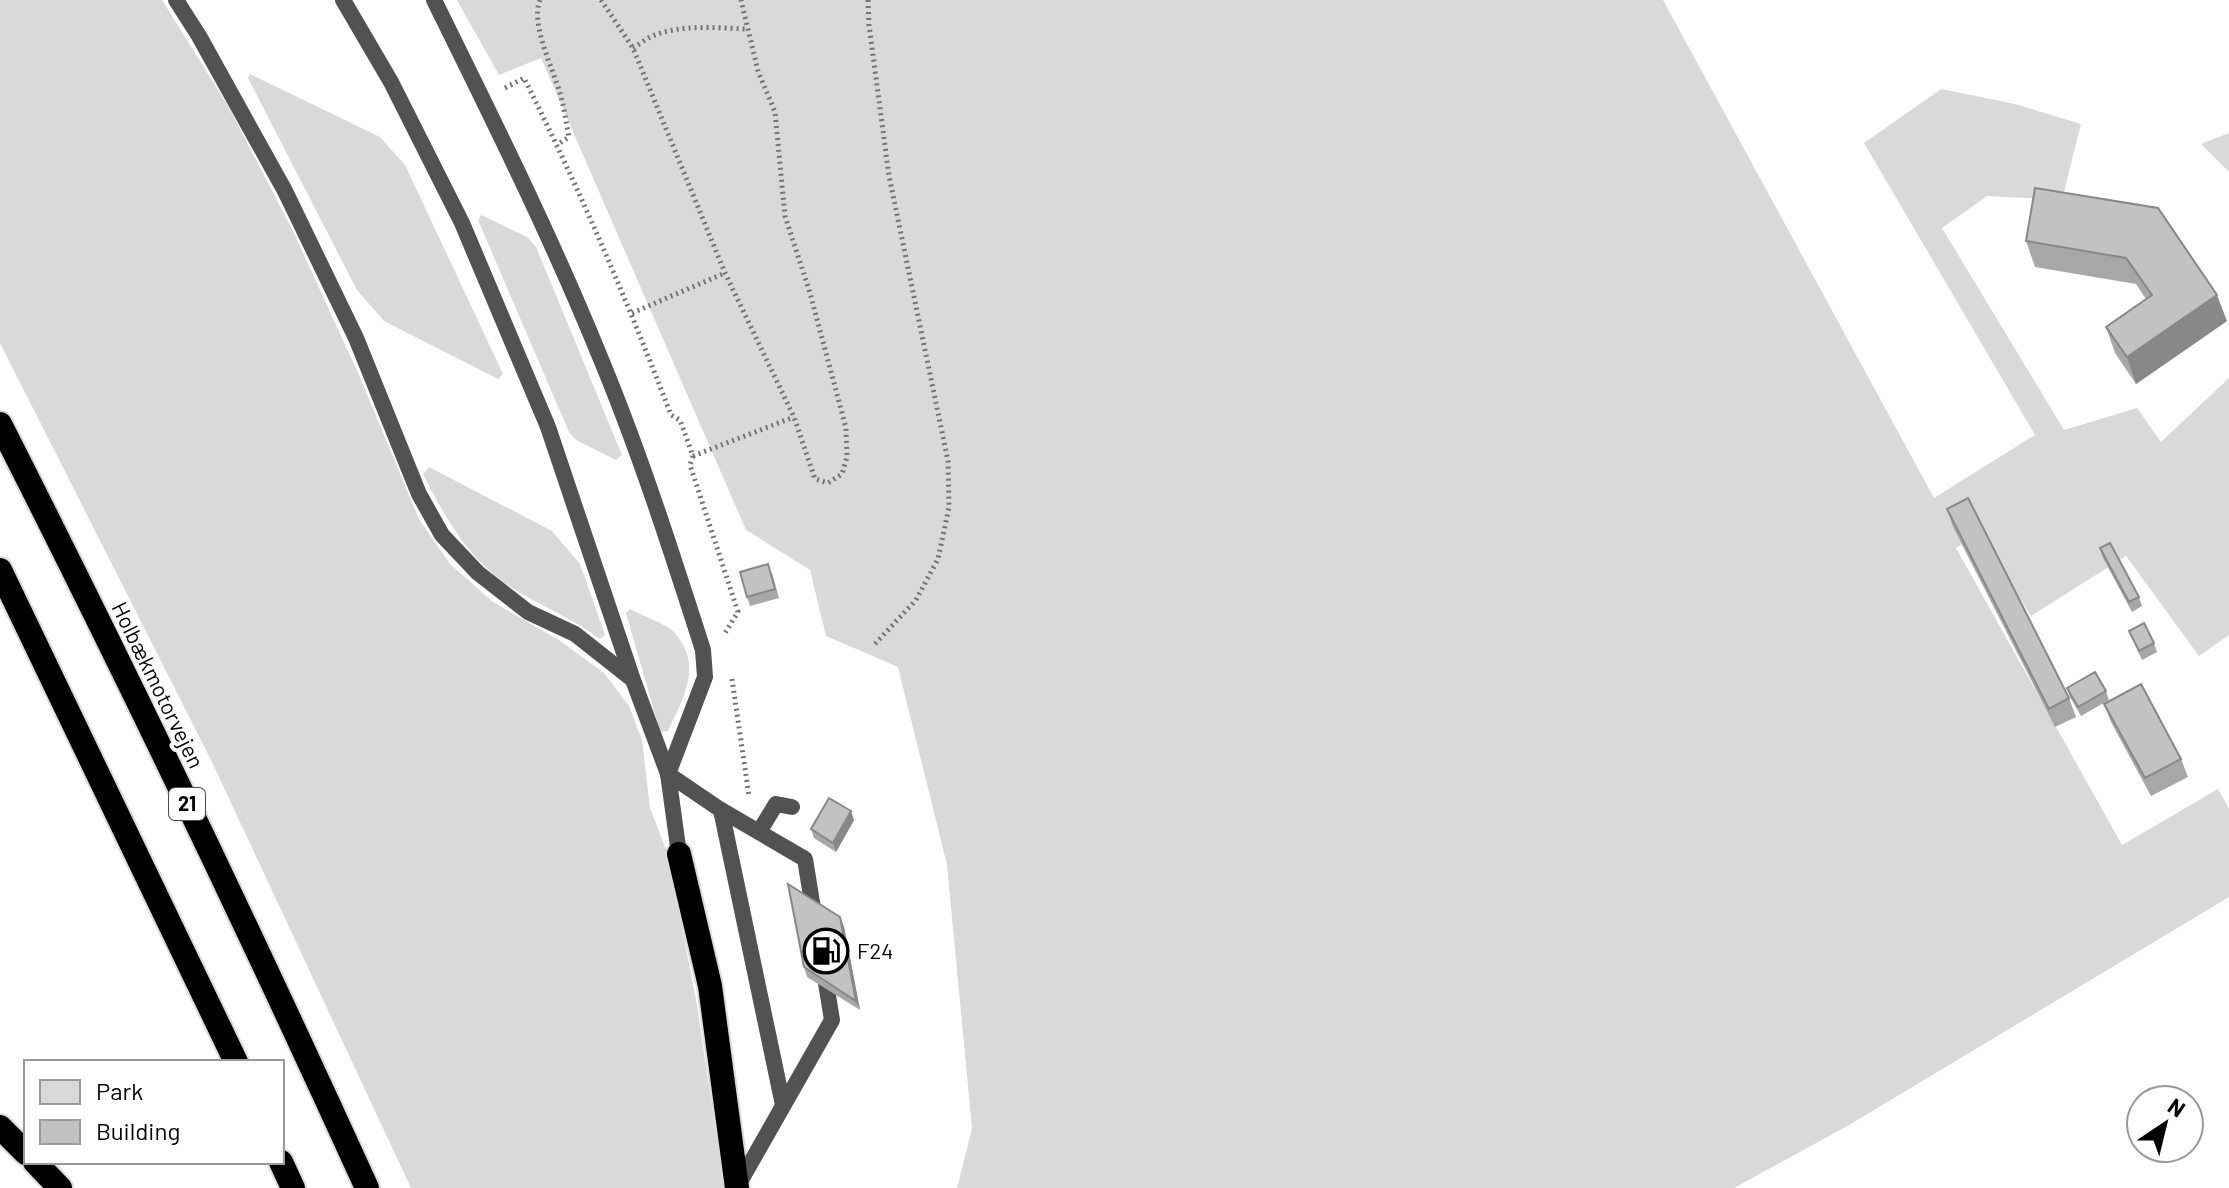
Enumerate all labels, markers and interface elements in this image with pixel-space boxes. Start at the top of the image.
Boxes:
street label: Holbækmotorvejen [107,597,210,772]
road number: 21 [169,788,205,820]
fuel station icon: F24 [802,927,850,975]
place label: F24 [857,937,893,963]
legend [24,1060,284,1164]
text: Park [96,1076,143,1105]
north arrow [2125,1084,2205,1164]
text: N [2164,1092,2190,1122]
text: Building [96,1116,180,1145]

